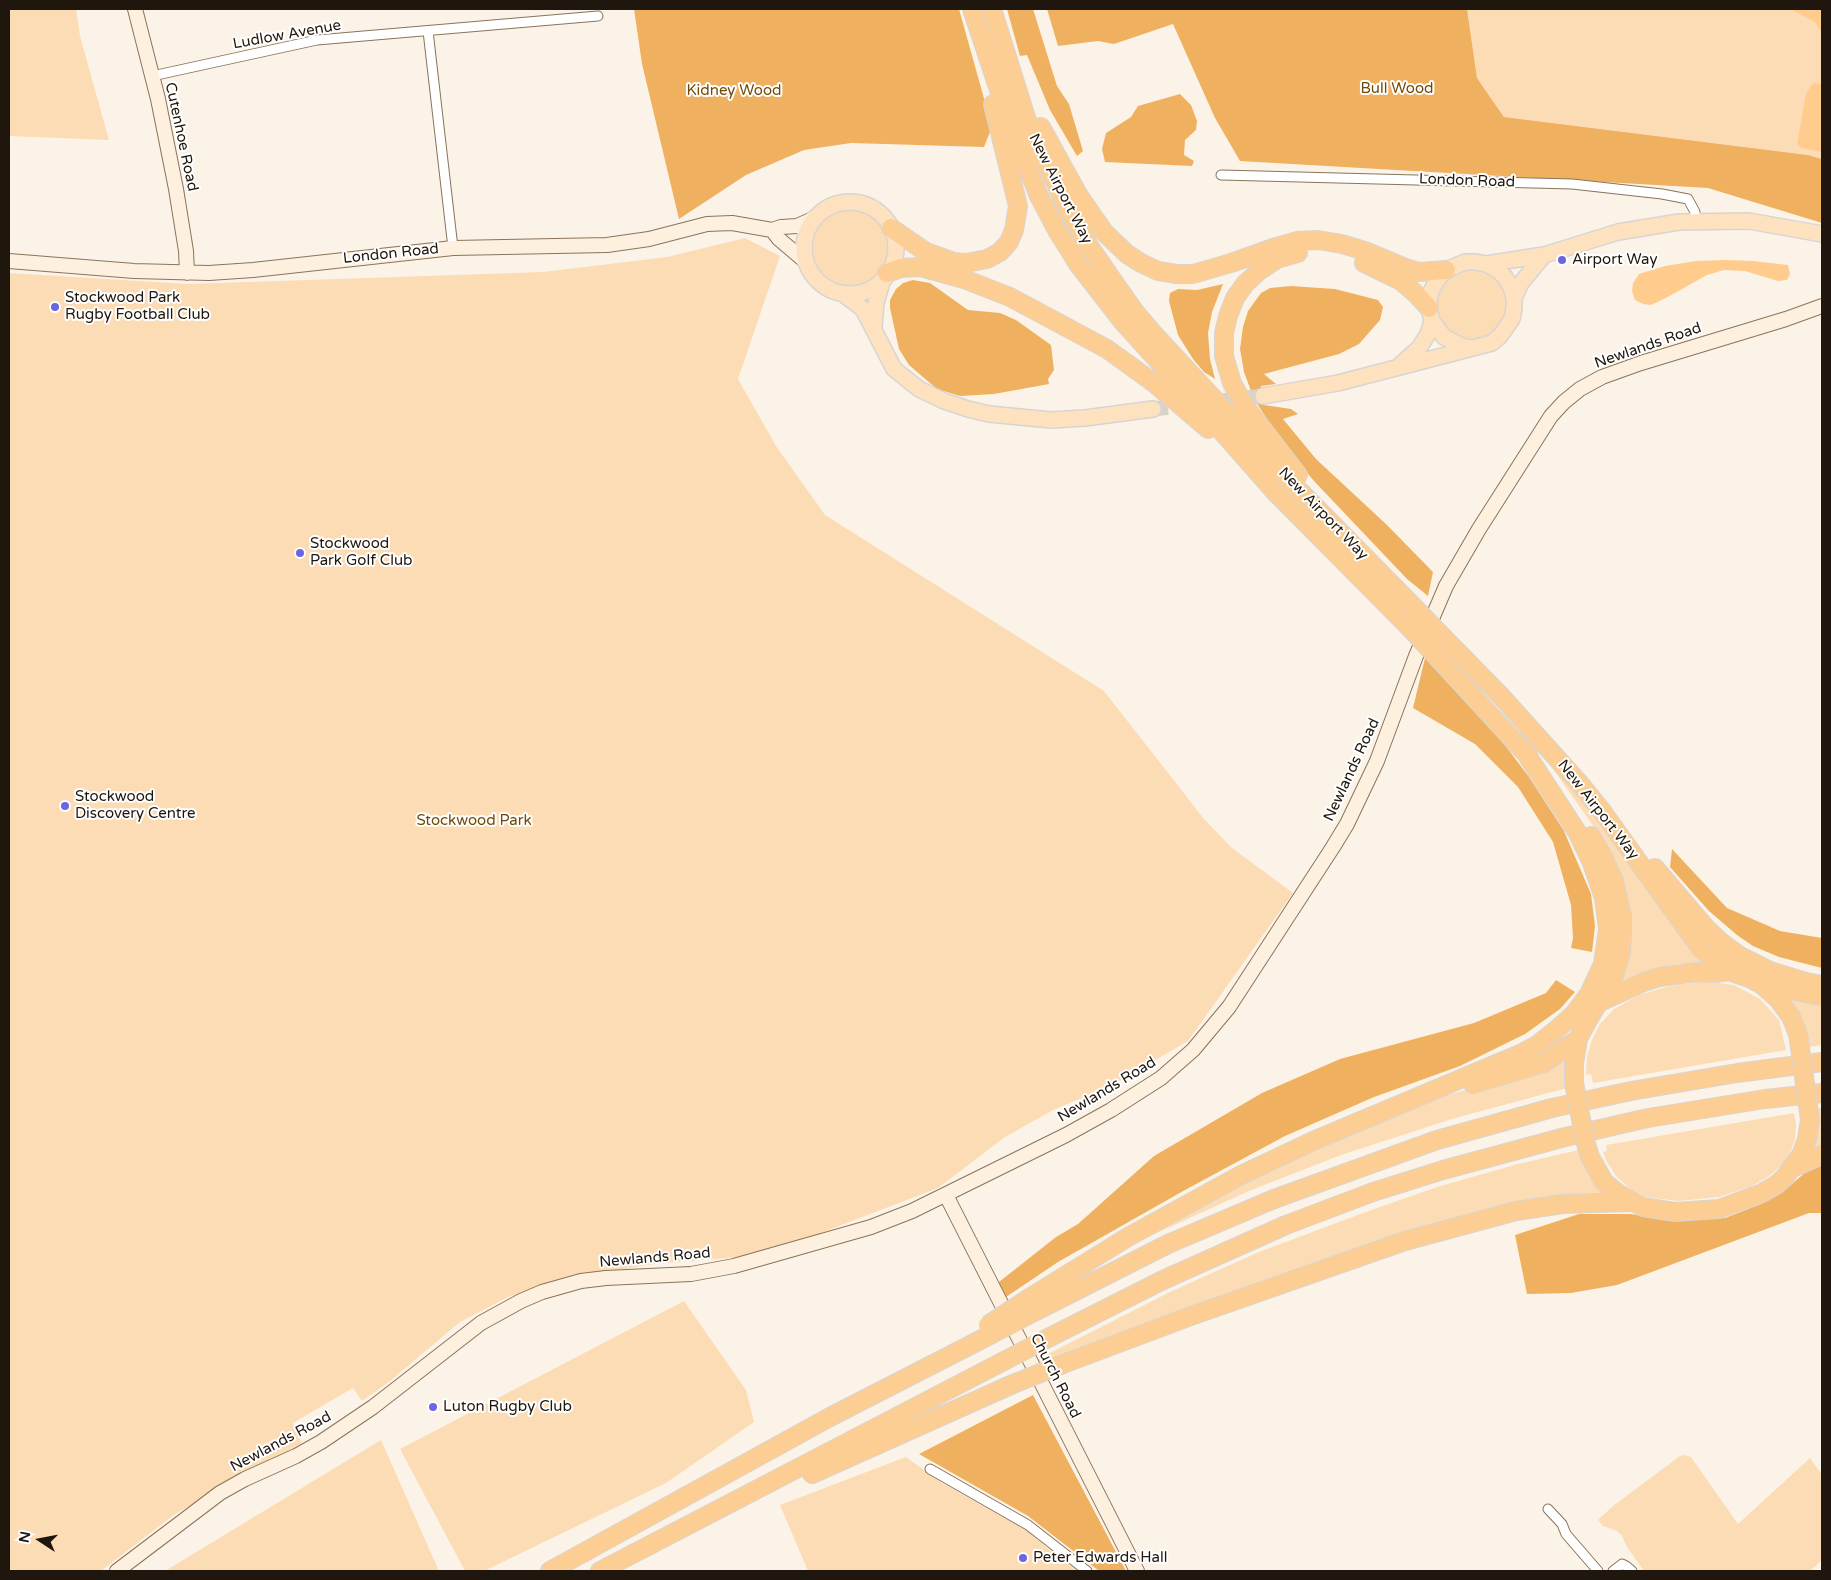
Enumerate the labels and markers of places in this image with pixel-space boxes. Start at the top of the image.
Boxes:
place label: Airport Way [1572,251,1657,269]
marker: Airport Way [1556,254,1568,266]
place label: Stockwood Park Rugby Football Club [65,289,210,324]
marker: Stockwood Park Rugby Football Club [49,301,61,313]
place label: Stockwood Park Golf Club [310,535,413,570]
marker: Stockwood Park Golf Club [294,547,306,559]
place label: Stockwood Discovery Centre [75,788,195,823]
marker: Stockwood Discovery Centre [59,800,71,812]
place label: Luton Rugby Club [443,1398,572,1416]
marker: Luton Rugby Club [427,1401,439,1413]
place label: Peter Edwards Hall [1033,1549,1167,1567]
marker: Peter Edwards Hall [1017,1552,1029,1564]

